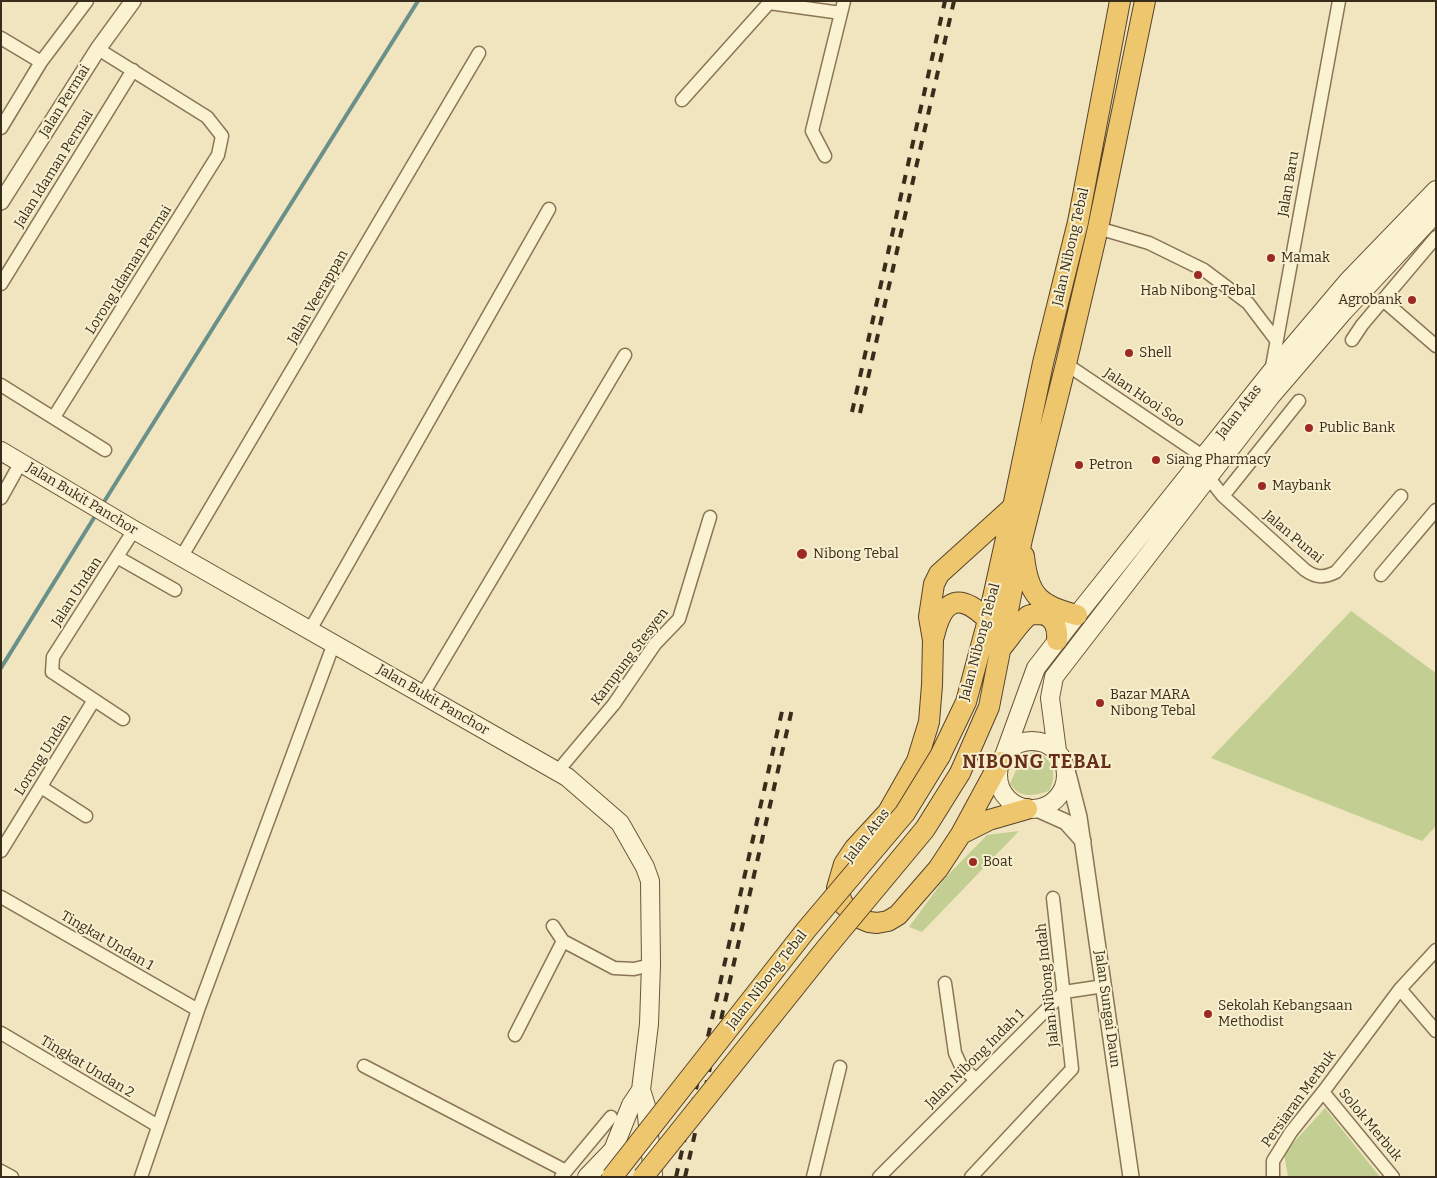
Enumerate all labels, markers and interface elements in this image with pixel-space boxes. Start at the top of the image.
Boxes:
street label: Jalan Permai [36,62,94,140]
street label: Jalan Idaman Permai [11,107,97,231]
street label: Jalan Baru [1275,150,1303,218]
street label: Jalan Nibong Tebal [1049,186,1093,308]
street label: Lorong Idaman Permai [82,202,176,338]
street label: Jalan Veerappan [284,247,352,347]
place label: Mamak [1281,250,1330,266]
marker: Mamak [1265,252,1277,264]
marker: Hab Nibong Tebal [1192,269,1204,281]
place label: Hab Nibong Tebal [1140,283,1256,299]
place label: Agrobank [1338,292,1402,308]
marker: Agrobank [1406,294,1418,306]
place label: Shell [1139,345,1172,361]
marker: Shell [1123,347,1135,359]
street label: Jalan Hooi Soo [1101,365,1187,431]
street label: Jalan Atas [1213,382,1265,442]
place label: Public Bank [1319,420,1395,436]
marker: Public Bank [1303,422,1315,434]
place label: Siang Pharmacy [1166,452,1271,468]
marker: Siang Pharmacy [1150,454,1162,466]
place label: Petron [1089,457,1133,473]
street label: Jalan Bukit Panchor [23,459,141,539]
marker: Petron [1073,459,1085,471]
place label: Maybank [1272,478,1331,494]
marker: Maybank [1256,480,1268,492]
street label: Jalan Punai [1260,507,1326,567]
place label: Nibong Tebal [813,546,899,562]
marker: Nibong Tebal [795,547,809,561]
street label: Jalan Undan [48,554,106,630]
street label: Jalan Nibong Tebal [956,581,1004,703]
street label: Kampung Stesyen [588,605,672,709]
street label: Jalan Bukit Panchor [374,661,492,739]
place label: Bazar MARA Nibong Tebal [1110,687,1196,720]
marker: Bazar MARA Nibong Tebal [1094,697,1106,709]
street label: Lorong Undan [11,711,75,799]
district label: NIBONG TEBAL [961,752,1113,774]
street label: Jalan Atas [841,806,893,866]
place label: Boat [983,854,1013,870]
marker: Boat [967,856,979,868]
street label: Tingkat Undan 1 [58,908,156,974]
street label: Jalan Nibong Indah [1033,922,1063,1048]
street label: Jalan Nibong Tebal [723,927,811,1033]
street label: Jalan Sungai Daun [1090,949,1124,1069]
place label: Sekolah Kebangsaan Methodist [1218,998,1353,1030]
street label: Jalan Nibong Indah 1 [922,1006,1028,1112]
marker: Sekolah Kebangsaan Methodist [1202,1008,1214,1020]
street label: Tingkat Undan 2 [37,1033,137,1101]
street label: Persiaran Merbuk [1258,1047,1340,1151]
street label: Solok Merbuk [1335,1085,1405,1165]

